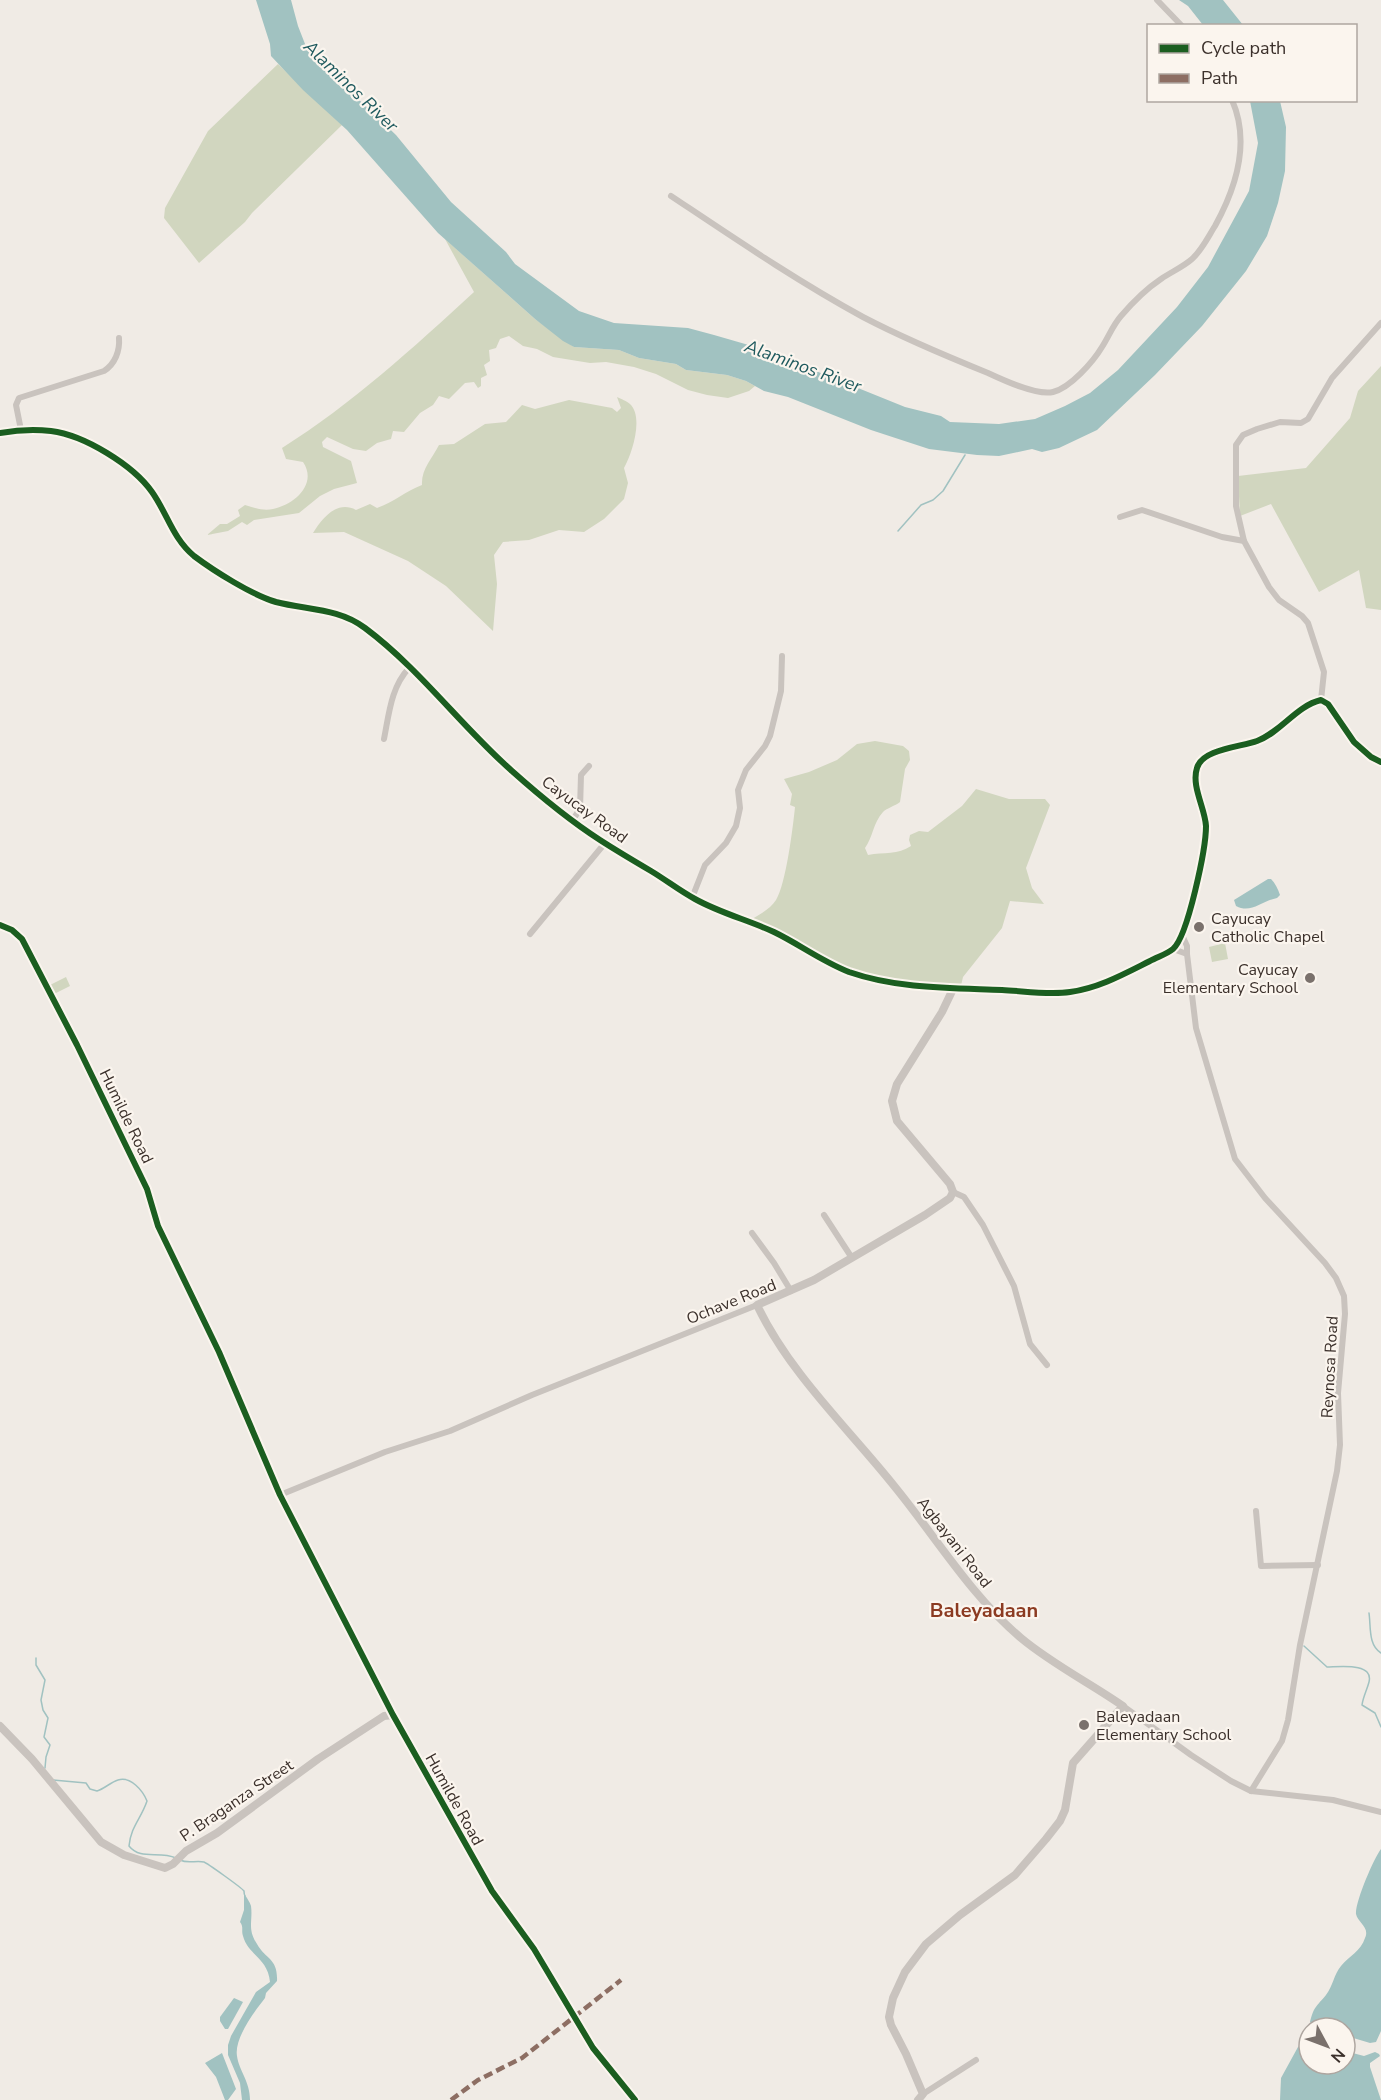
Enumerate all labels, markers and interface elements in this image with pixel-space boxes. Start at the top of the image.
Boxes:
legend [1147,24,1357,102]
water label: Alaminos River [298,34,404,138]
text: Cycle path [1201,36,1286,60]
text: Path [1201,66,1238,90]
water label: Alaminos River [740,333,865,398]
street label: Cayucay Road [537,771,632,849]
place label: Cayucay Catholic Chapel [1211,908,1325,948]
marker: Cayucay Catholic Chapel [1192,920,1206,934]
place label: Cayucay Elementary School [1163,959,1299,999]
marker: Cayucay Elementary School [1303,971,1317,985]
street label: Humilde Road [94,1066,158,1167]
street label: Ochave Road [683,1274,780,1330]
street label: Reynosa Road [1316,1315,1344,1419]
street label: Agbayani Road [912,1493,997,1592]
district label: Baleyadaan [930,1597,1038,1624]
place label: Baleyadaan Elementary School [1096,1706,1232,1746]
marker: Baleyadaan Elementary School [1077,1718,1091,1732]
street label: Humilde Road [420,1749,489,1850]
street label: P. Braganza Street [175,1754,298,1847]
north arrow [1297,2016,1357,2076]
text: N [1325,2043,1350,2067]

